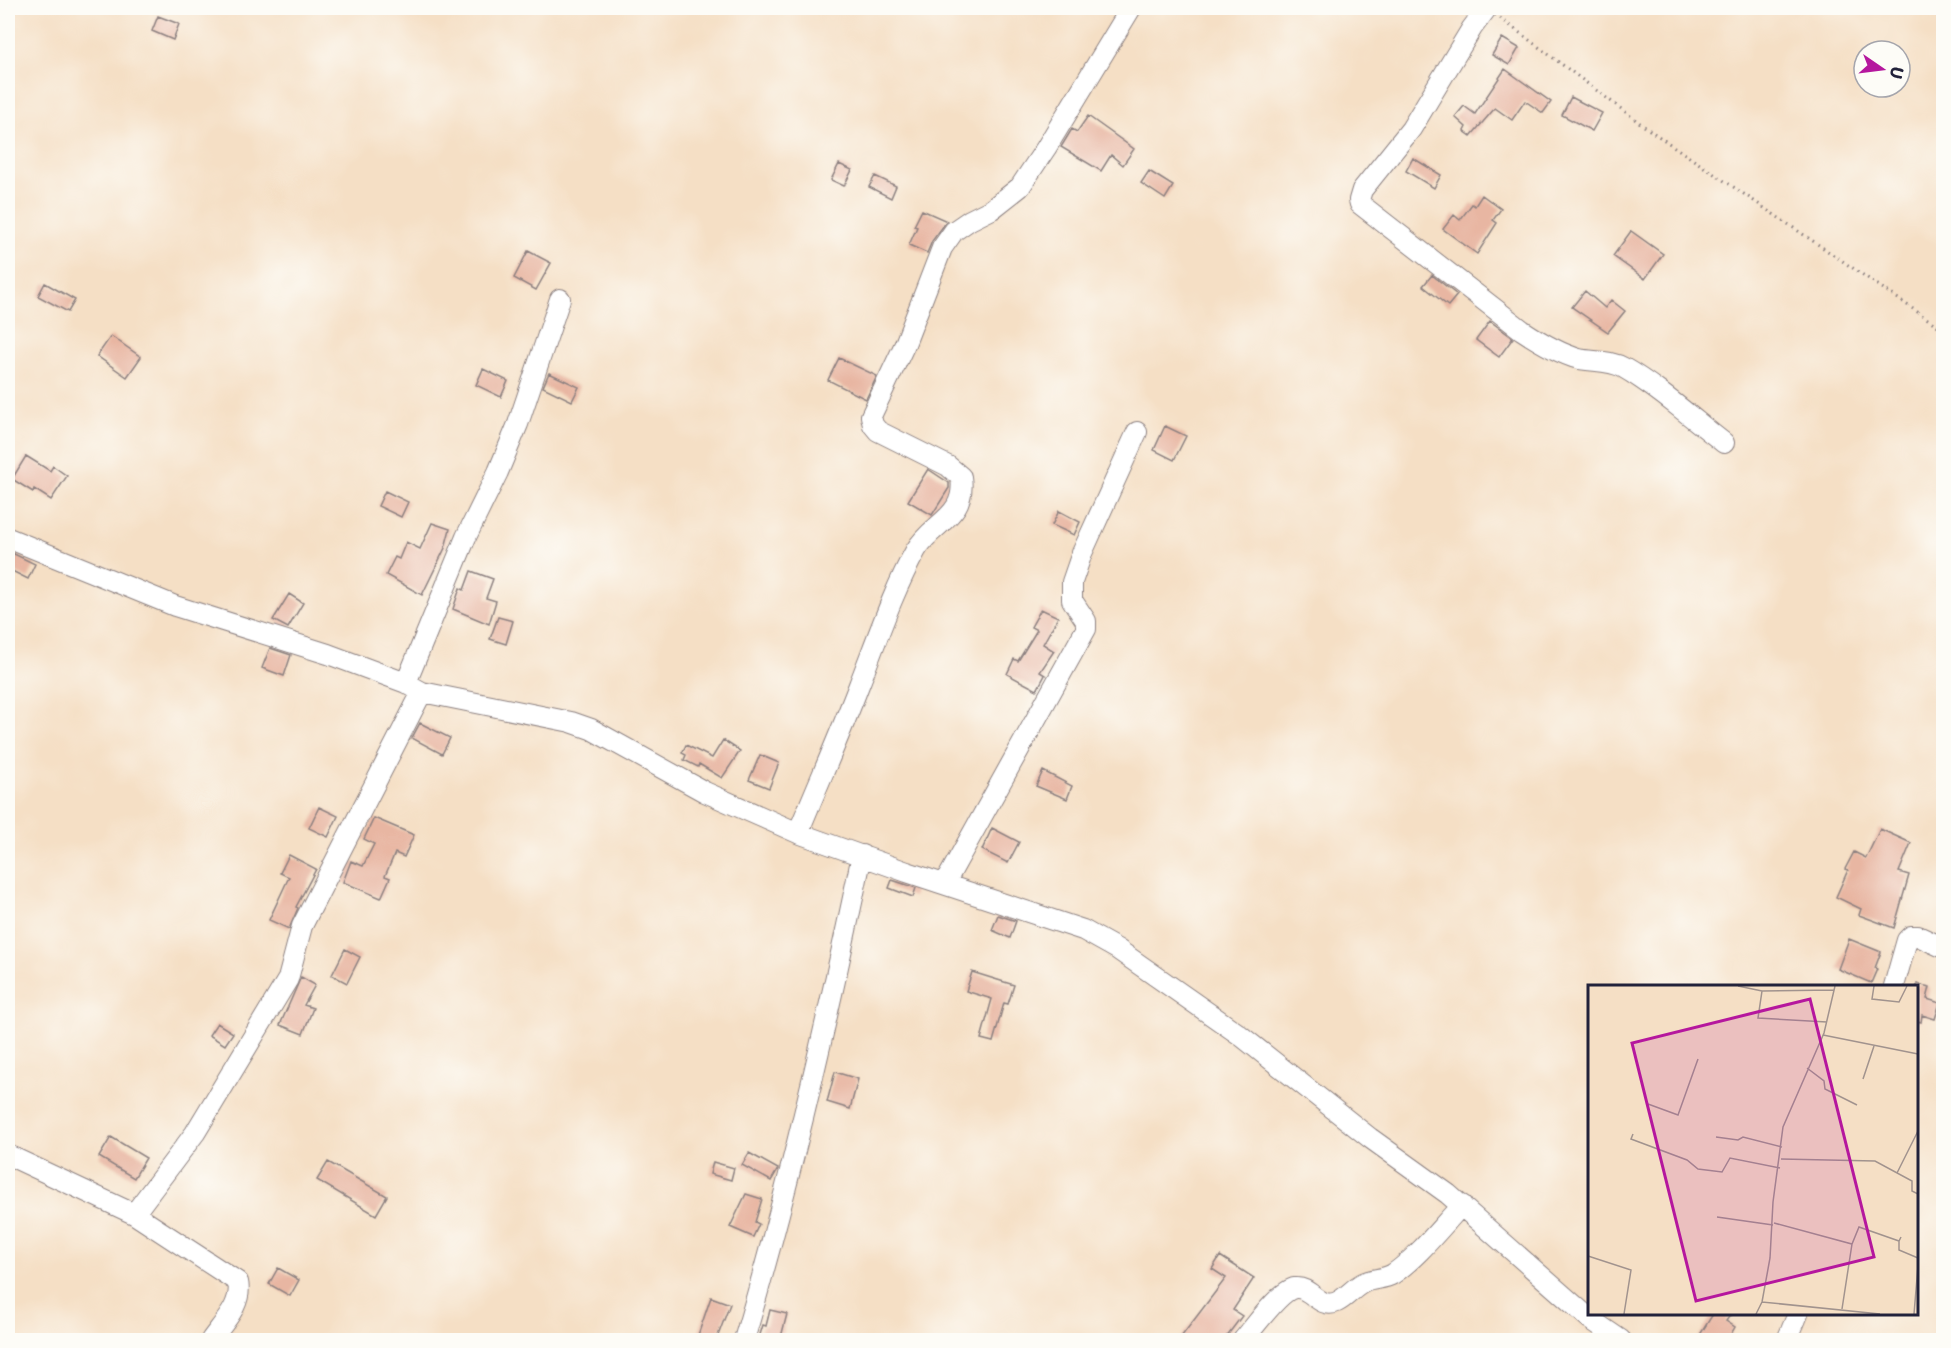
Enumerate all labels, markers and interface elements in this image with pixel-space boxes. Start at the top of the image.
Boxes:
north arrow [1852,39,1912,99]
text: U [1884,64,1911,82]
inset map [1588,985,1918,1315]

